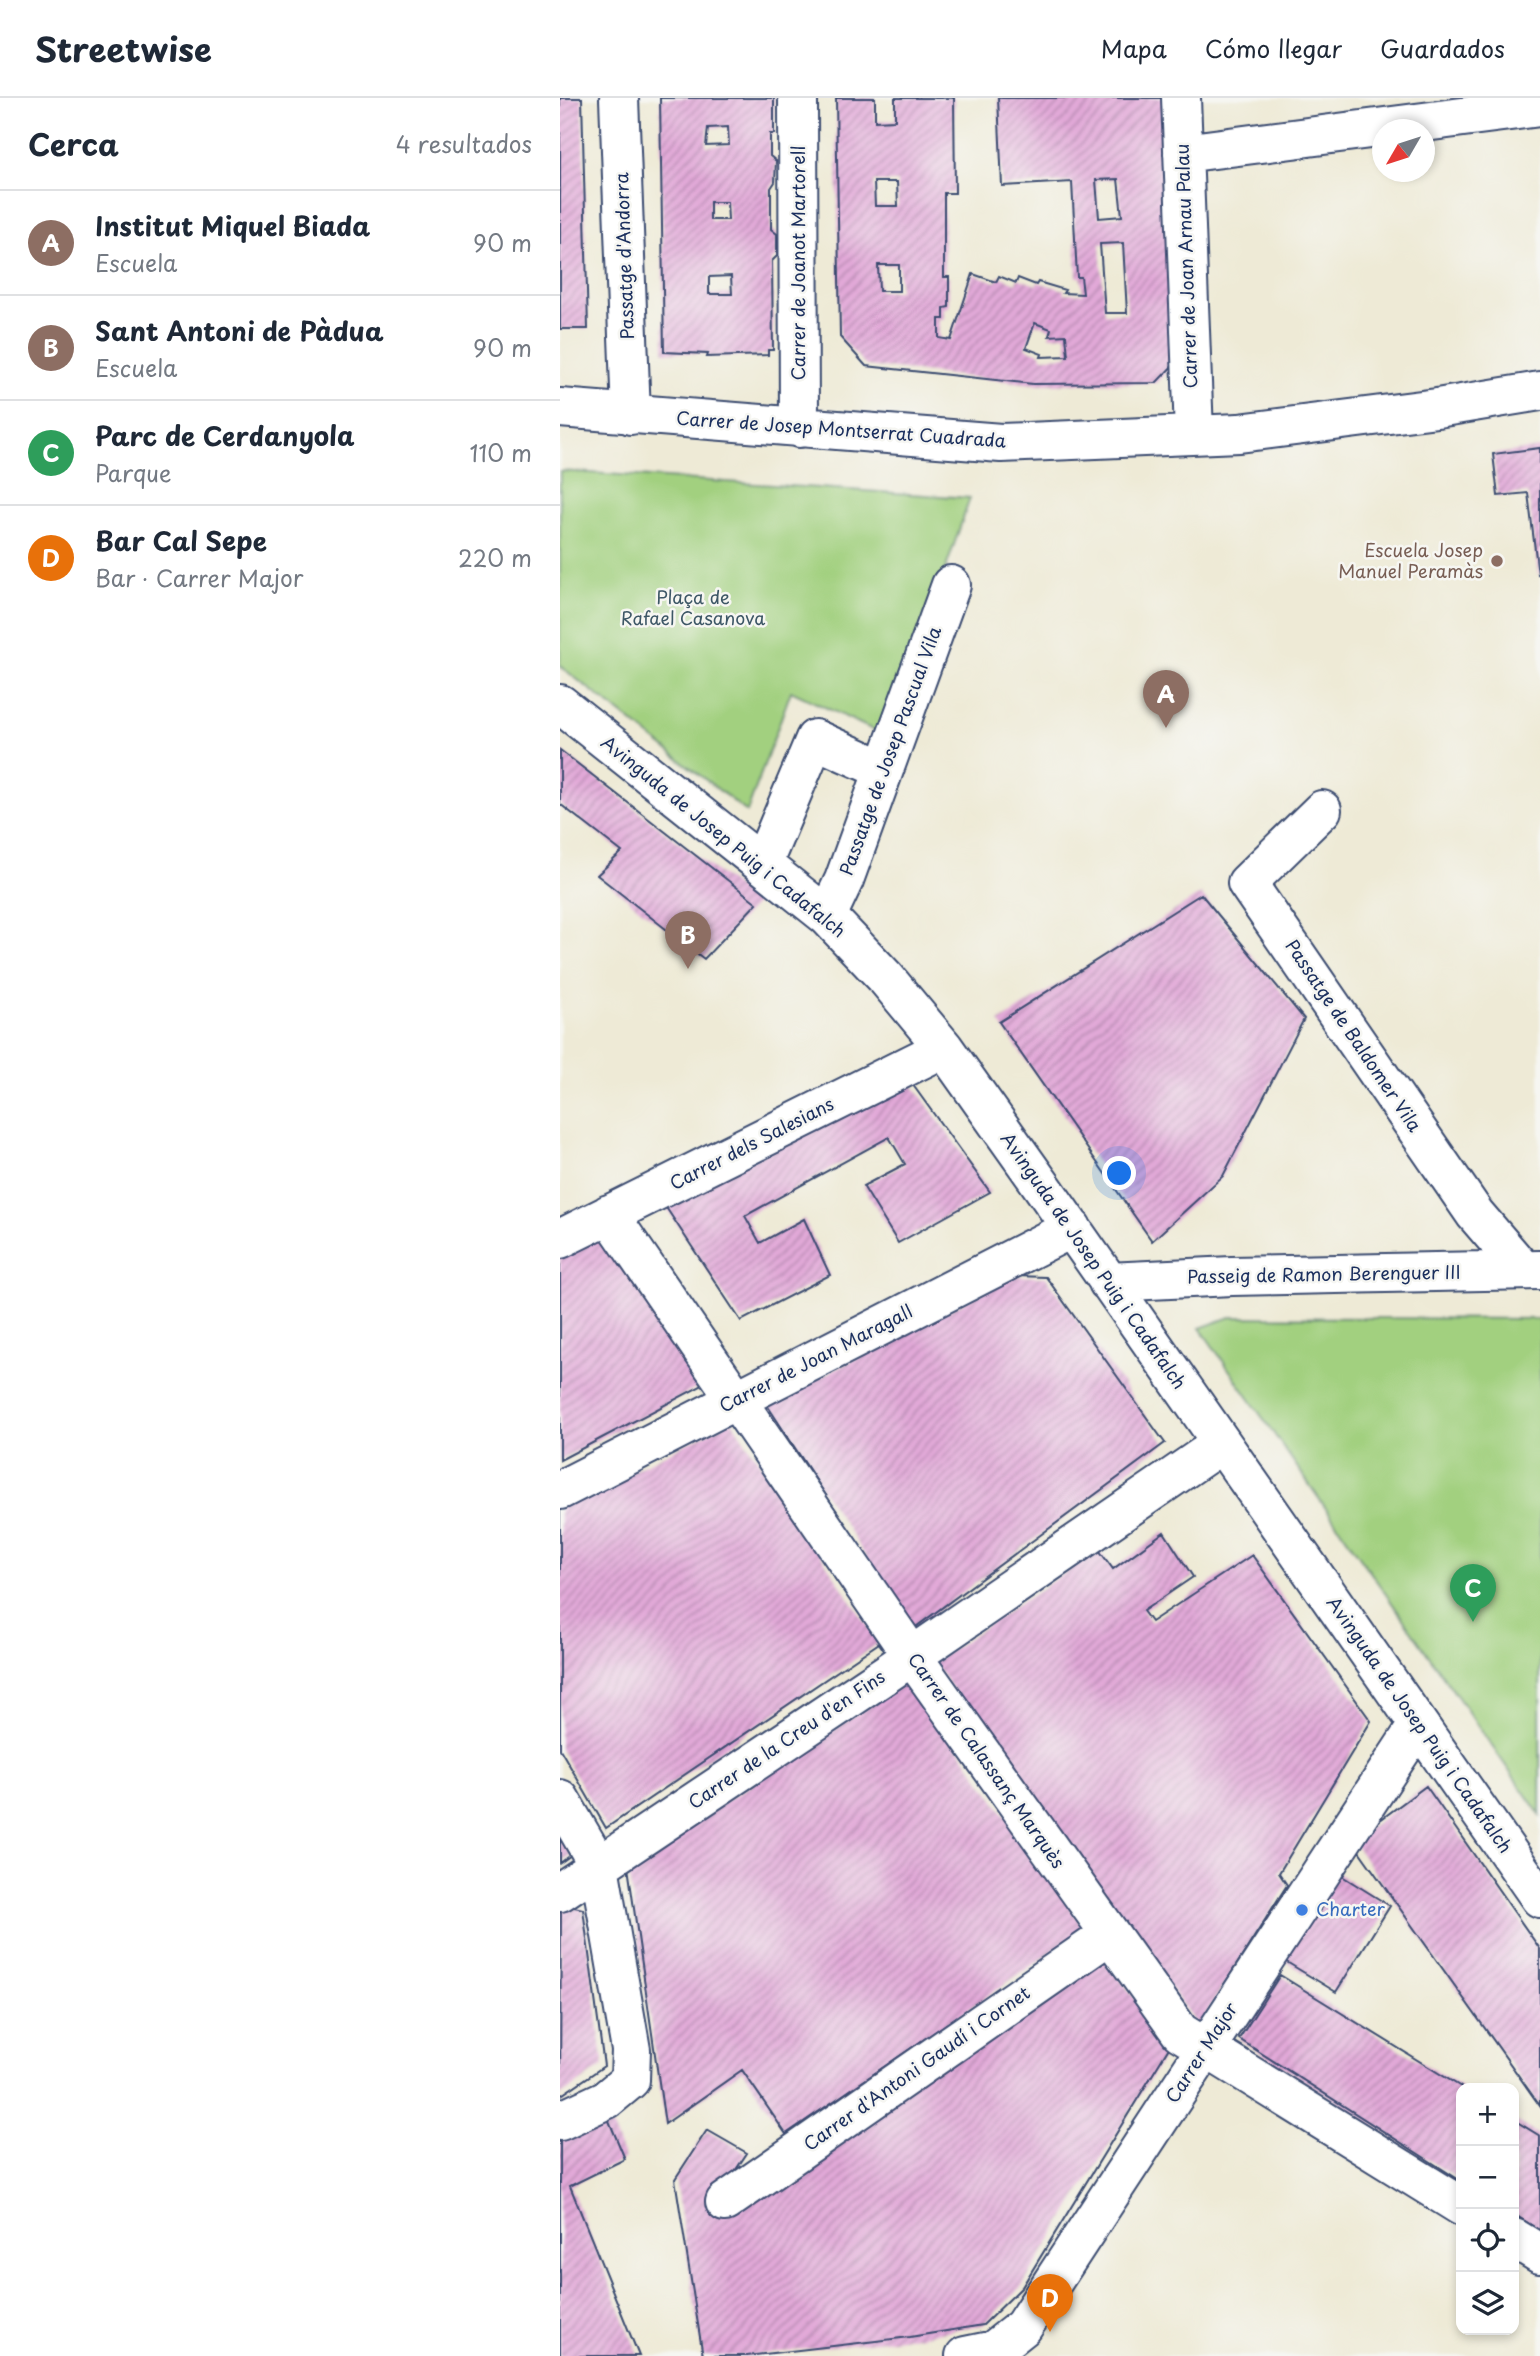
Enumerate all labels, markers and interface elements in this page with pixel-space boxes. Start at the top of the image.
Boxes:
text: Streetwise [35,23,212,73]
text: Mapa [1101,30,1167,66]
text: Cómo llegar [1205,30,1342,66]
text: Guardados [1380,30,1505,66]
north arrow [1372,119,1435,182]
text: Cerca [28,121,119,166]
text: 4 resultados [396,126,532,161]
street label: Carrer de Joan Arnau Palau [1168,143,1203,389]
street label: Carrer de Joanot Martorell [784,146,811,380]
street label: Passatge d'Andorra [607,171,640,340]
text: Institut Miquel Biada [95,206,370,245]
text: A [42,225,60,260]
text: 90 m [473,225,532,260]
text: Escuela [95,245,177,280]
text: Sant Antoni de Pàdua [95,311,384,350]
text: B [43,330,59,365]
text: 90 m [473,330,532,365]
text: Escuela [95,350,177,385]
street label: Carrer de Josep Montserrat Cuadrada [675,404,1008,454]
text: Parc de Cerdanyola [95,416,355,455]
text: C [42,435,60,470]
text: 110 m [470,435,532,470]
text: Parque [95,455,172,490]
text: Bar Cal Sepe [95,521,267,560]
place label: Escuela Josep Manuel Peramàs [1338,536,1483,584]
text: D [42,540,60,575]
text: 220 m [458,540,532,575]
marker: Escuela Josep Manuel Peramàs [1489,553,1505,569]
text: Bar · Carrer Major [95,560,303,595]
park label: Plaça de Rafael Casanova [621,583,765,631]
street label: Passatge de Josep Pascual Vila [832,622,947,879]
pin: A [1143,670,1189,728]
street label: Avinguda de Josep Puig i Cadafalch [596,728,852,943]
pin: B [665,911,711,969]
street label: Passatge de Baldomer Vila [1280,934,1429,1137]
street label: Carrer dels Salesians [665,1090,838,1196]
street label: Avinguda de Josep Puig i Cadafalch [995,1126,1194,1394]
your location [1102,1156,1136,1190]
street label: Passeig de Ramon Berenguer III [1187,1258,1461,1289]
street label: Carrer de Joan Maragall [714,1297,917,1418]
pin: C [1450,1564,1496,1622]
street label: Avinguda de Josep Puig i Cadafalch [1321,1590,1520,1858]
street label: Carrer de Calassanç Marquès [902,1647,1072,1874]
street label: Carrer de la Creu d'en Fins [682,1663,890,1815]
place label: Charter [1316,1895,1385,1922]
marker: Charter [1294,1902,1310,1918]
street label: Carrer d'Antoni Gaudí i Cornet [797,1979,1035,2157]
street label: Carrer Major [1158,1996,1244,2108]
map controls [1456,2083,1519,2335]
button: + [1456,2083,1519,2146]
button: − [1456,2146,1519,2209]
button: locate [1456,2209,1519,2272]
button: layers [1456,2272,1519,2335]
pin: D [1027,2274,1073,2332]

